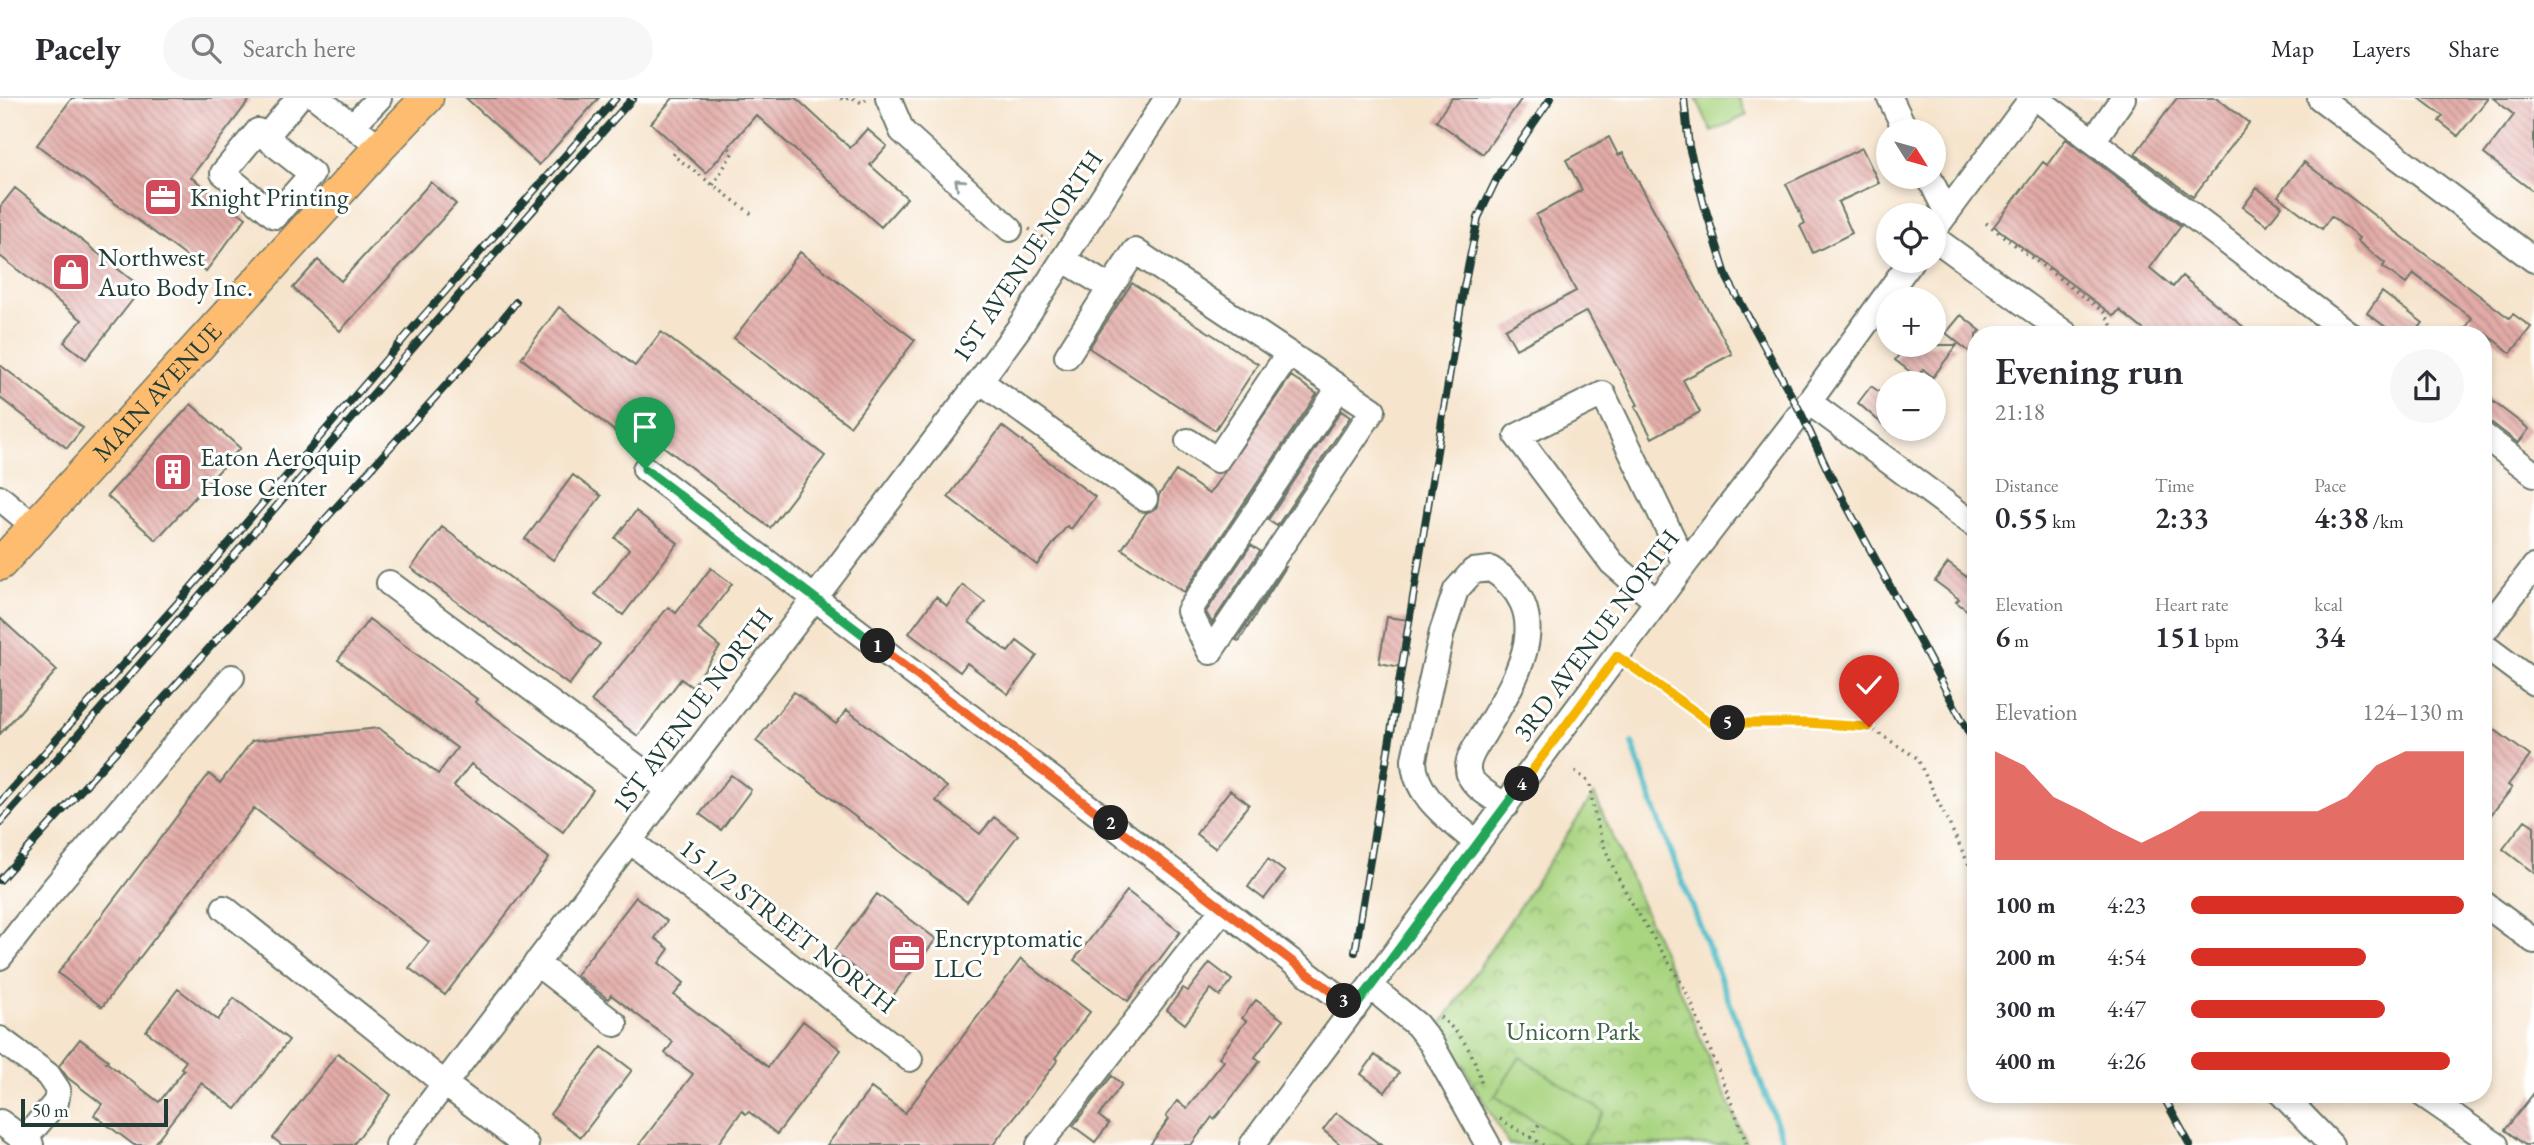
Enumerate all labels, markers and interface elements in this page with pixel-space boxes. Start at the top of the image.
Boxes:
search box [163,17,653,80]
text: Pacely [35,27,121,70]
icon: search [187,29,225,67]
text: Search here [243,31,356,65]
text: Map [2271,33,2314,64]
text: Layers [2352,33,2411,64]
text: Share [2449,33,2499,64]
north arrow [1876,119,1946,189]
map controls [1876,119,1946,441]
street label: 1ST AVENUE NORTH [944,144,1110,368]
office icon: Knight Printing [142,176,184,218]
one-way arrow [954,179,967,192]
place label: Knight Printing [190,180,349,214]
button: locate [1876,203,1946,273]
place label: Northwest Auto Body Inc. [97,240,253,304]
shop icon: Northwest Auto Body Inc. [50,251,92,293]
button: + [1876,287,1946,357]
street label: MAIN AVENUE [85,315,229,469]
text: Evening run [1995,346,2184,395]
button: share [2390,349,2464,423]
button: − [1876,371,1946,441]
pin [615,397,675,469]
text: 21:18 [1995,397,2045,427]
icon: arrive [626,408,664,446]
place label: Eaton Aeroquip Hose Center [200,440,361,504]
building icon: Eaton Aeroquip Hose Center [152,451,194,493]
text: Distance [1995,473,2058,498]
text: Time [2155,473,2194,498]
text: Pace [2314,473,2346,498]
text: 0.55 [1995,498,2048,537]
text: 2:33 [2155,498,2209,537]
text: 4:38 [2314,498,2369,537]
text: km [2048,509,2076,534]
text: /km [2369,509,2404,534]
street label: 3RD AVENUE NORTH [1505,522,1687,748]
text: Elevation [1995,592,2063,617]
text: Heart rate [2155,592,2228,617]
text: kcal [2314,592,2343,617]
street label: 1ST AVENUE NORTH [604,601,780,819]
text: 6 [1995,617,2010,656]
text: 151 [2155,617,2201,656]
text: 34 [2314,617,2345,656]
pin: 1 [860,628,896,664]
text: m [2010,628,2029,653]
text: bpm [2201,628,2239,653]
text: 1 [872,633,883,658]
pin [1839,655,1899,727]
icon: check [1850,666,1888,704]
text: Elevation [1995,697,2078,727]
text: 124–130 m [2363,697,2464,727]
pin: 5 [1710,706,1746,740]
text: 5 [1722,710,1733,735]
pin: 4 [1504,766,1540,802]
text: 4 [1516,771,1527,796]
pin: 2 [1094,806,1128,840]
text: 2 [1105,810,1116,835]
street label: 15 1/2 STREET NORTH [673,831,903,1021]
text: 100 m [1995,890,2056,920]
text: 4:23 [2107,890,2146,920]
place label: Encryptomatic LLC [934,921,1083,985]
office icon: Encryptomatic LLC [886,932,928,974]
text: 200 m [1995,942,2056,972]
text: 4:54 [2107,942,2146,972]
pin: 3 [1326,984,1362,1018]
text: 3 [1338,988,1349,1013]
text: 300 m [1995,994,2056,1024]
text: 4:47 [2107,994,2146,1024]
park label: Unicorn Park [1506,1014,1641,1048]
text: 400 m [1995,1046,2056,1076]
text: 4:26 [2107,1046,2146,1076]
scale bar [21,1096,168,1128]
text: 50 m [32,1098,69,1123]

